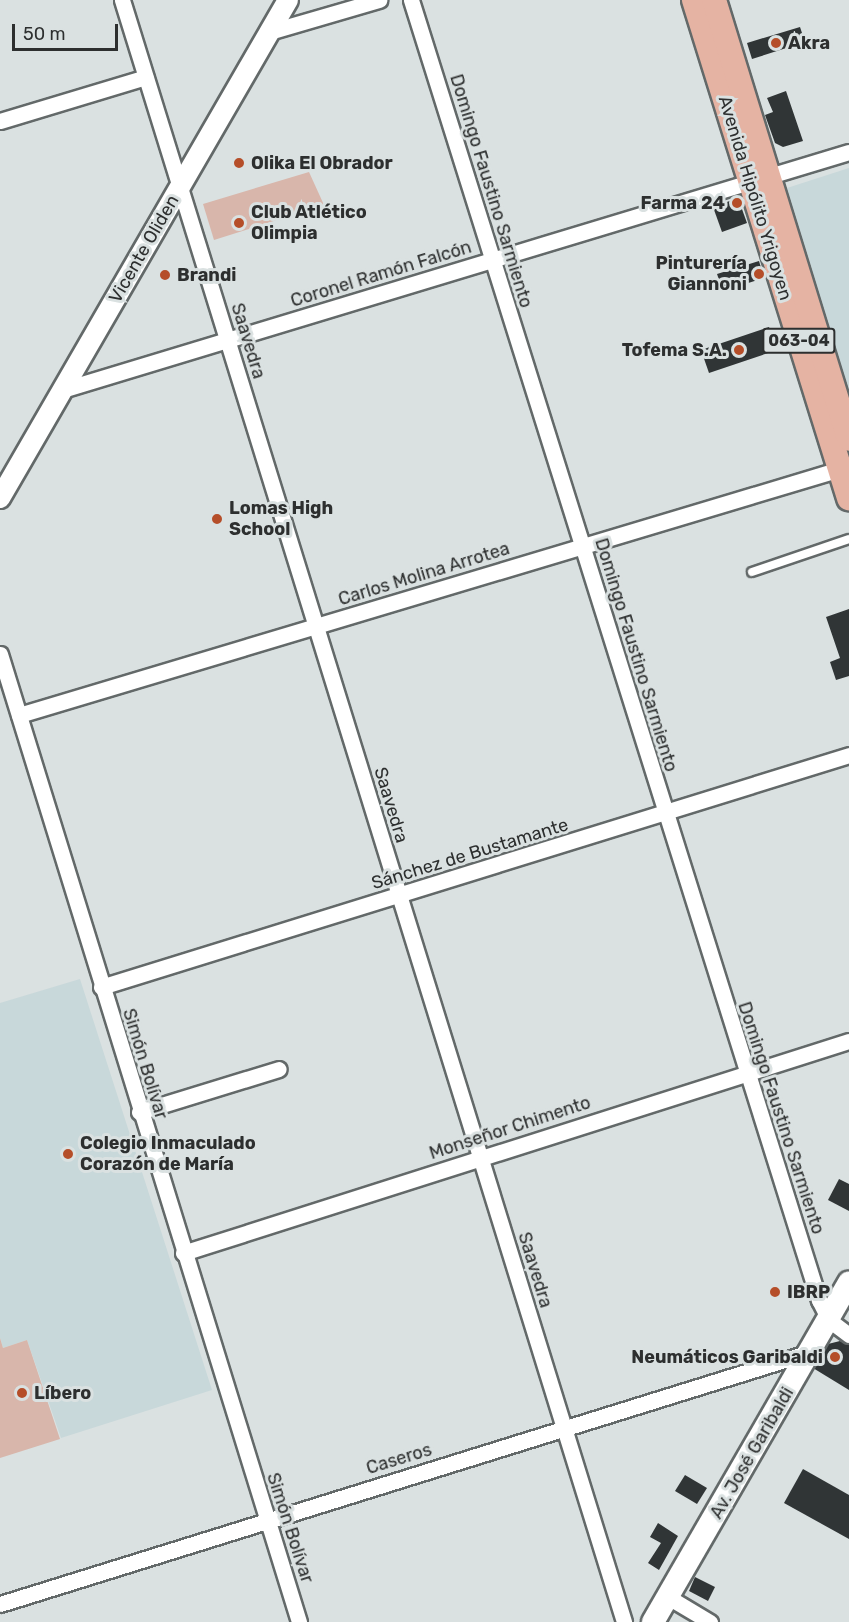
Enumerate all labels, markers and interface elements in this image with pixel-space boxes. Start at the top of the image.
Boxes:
scale bar [15,12,122,50]
text: 50 m [23,23,66,45]
place label: Akra [788,32,830,54]
marker: Akra [769,36,783,50]
street label: Domingo Faustino Sarmiento [445,72,537,310]
street label: Avenida Hipólito Yrigoyen [714,93,796,303]
place label: Olika El Obrador [251,152,393,174]
marker: Olika El Obrador [232,156,246,170]
street label: Vicente Oliden [104,191,184,307]
place label: Farma 24 [641,192,725,214]
marker: Farma 24 [730,196,744,210]
place label: Club Atlético Olimpia [251,202,367,244]
marker: Club Atlético Olimpia [232,216,246,230]
street label: Coronel Ramón Falcón [288,236,474,312]
place label: Pinturería Giannoni [656,253,747,296]
place label: Brandi [177,264,236,286]
marker: Pinturería Giannoni [752,267,766,281]
marker: Brandi [158,268,172,282]
street label: Saavedra [226,301,270,381]
road number: 063-04 [762,328,836,354]
place label: Tofema S.A. [622,339,727,361]
marker: Tofema S.A. [732,343,746,357]
place label: Lomas High School [229,498,333,540]
marker: Lomas High School [210,512,224,526]
street label: Domingo Faustino Sarmiento [590,536,682,774]
street label: Carlos Molina Arrotea [335,538,513,610]
street label: Saavedra [369,765,413,845]
street label: Sánchez de Bustamante [369,814,571,894]
street label: Domingo Faustino Sarmiento [733,999,829,1237]
street label: Simón Bolívar [118,1006,172,1122]
street label: Monseñor Chimento [426,1092,594,1164]
place label: Colegio Inmaculado Corazón de María [80,1133,256,1176]
marker: Colegio Inmaculado Corazón de María [61,1147,75,1161]
street label: Saavedra [513,1230,557,1310]
place label: IBRP [787,1281,830,1303]
marker: IBRP [768,1285,782,1299]
place label: Neumáticos Garibaldi [631,1346,823,1368]
marker: Neumáticos Garibaldi [828,1350,842,1364]
place label: Líbero [34,1382,91,1404]
street label: Av. José Garibaldi [706,1383,798,1523]
marker: Líbero [15,1386,29,1400]
street label: Caseros [364,1439,434,1479]
street label: Simón Bolívar [262,1470,318,1586]

